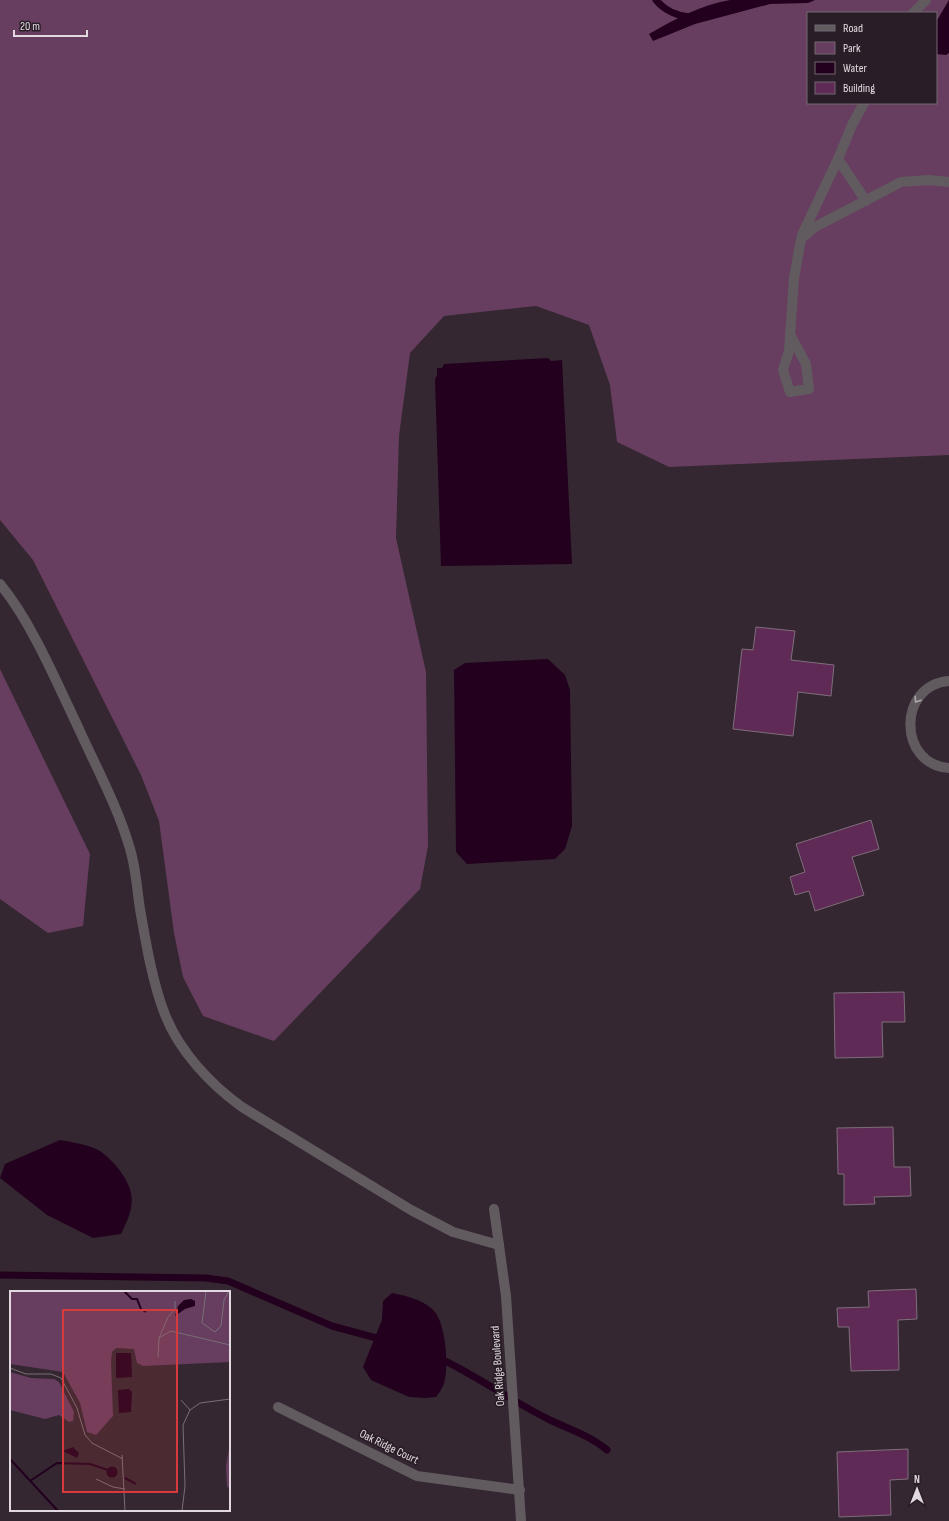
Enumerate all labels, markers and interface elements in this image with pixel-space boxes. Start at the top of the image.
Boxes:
scale bar [14,12,87,38]
legend [807,12,937,104]
text: 20 m [20,19,40,34]
text: Road [843,21,863,36]
text: Park [843,41,861,56]
text: Water [843,61,867,76]
text: Building [843,81,875,96]
one-way arrow [915,696,922,703]
inset map [10,1291,230,1511]
street label: Oak Ridge Boulevard [488,1325,508,1407]
street label: Oak Ridge Court [357,1426,421,1468]
north arrow [897,1469,937,1509]
text: N [914,1473,920,1486]

